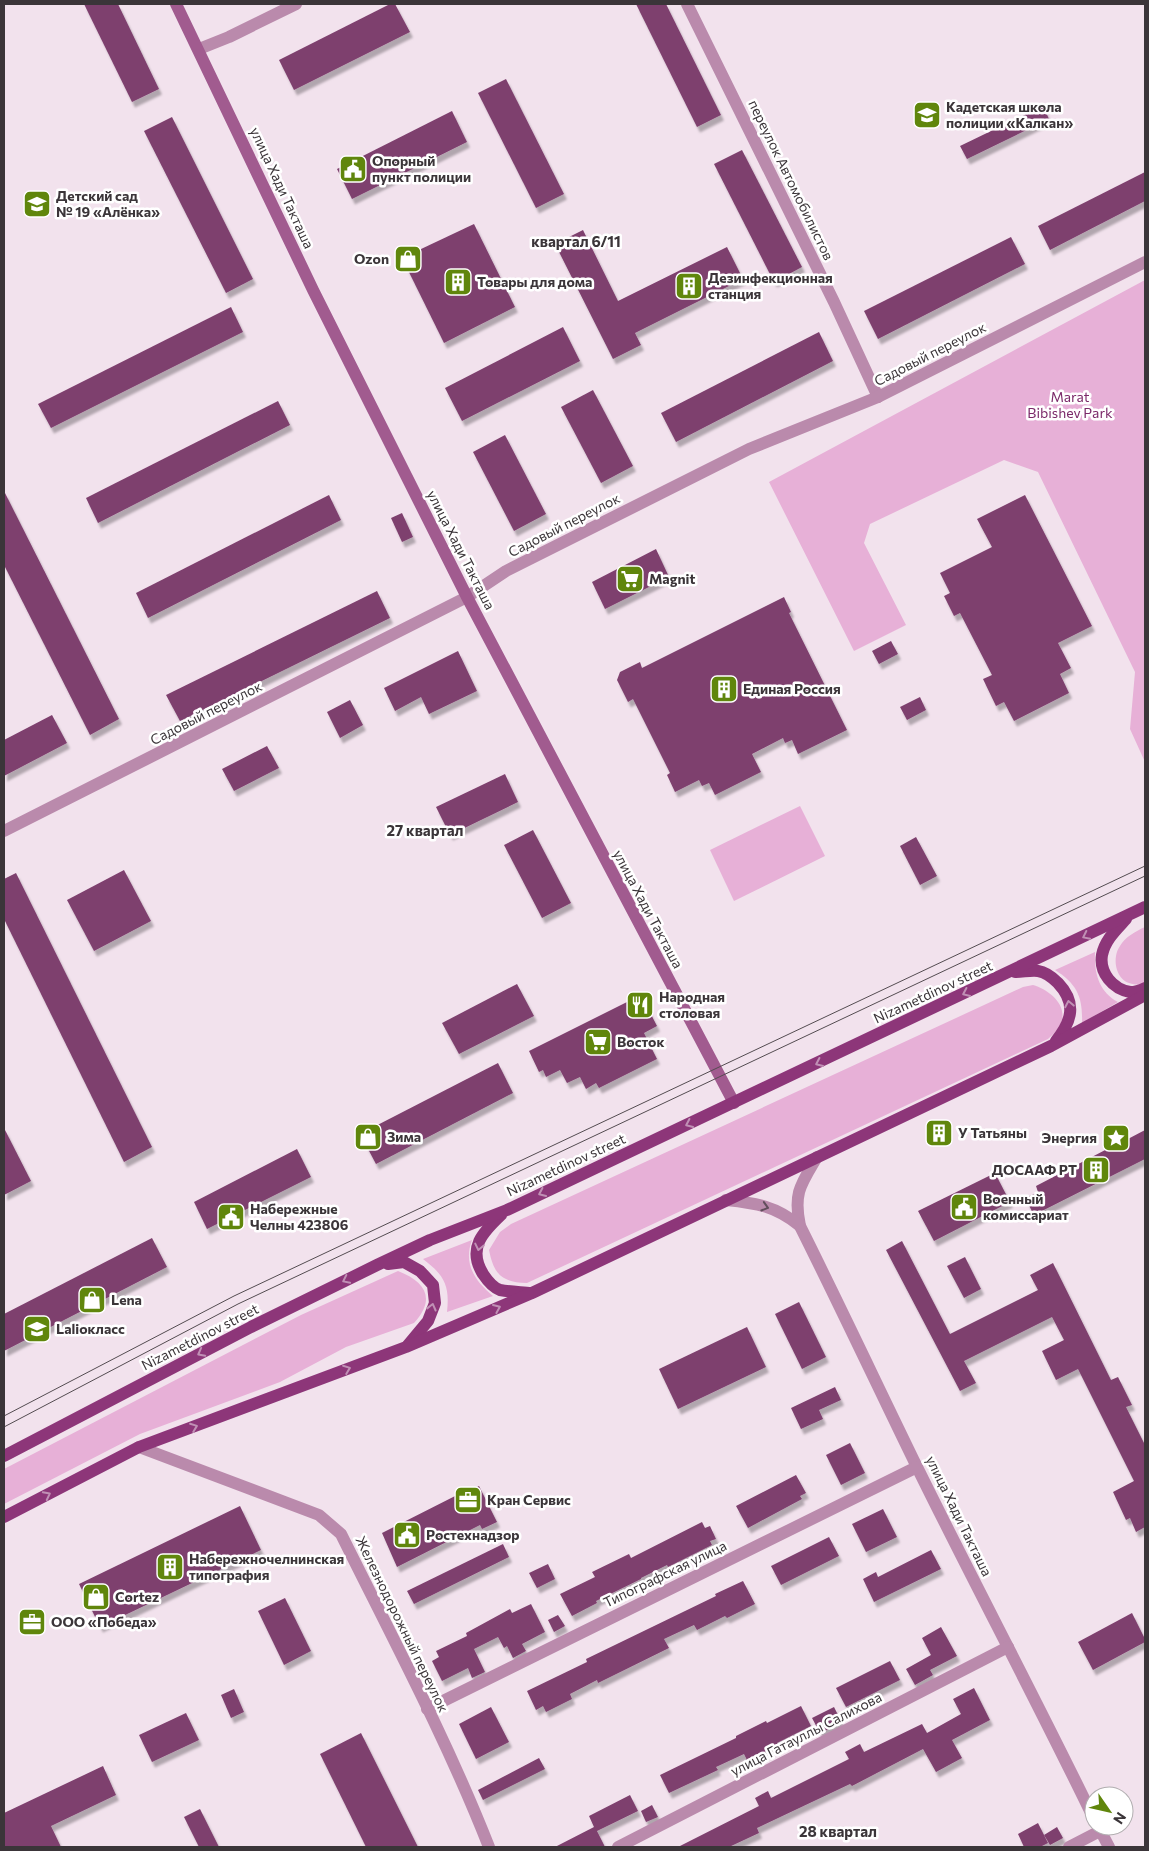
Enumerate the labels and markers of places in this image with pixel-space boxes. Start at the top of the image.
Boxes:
place label: Кадетская школа полиции «Калкан» [946,98,1073,131]
school or university icon: Кадетская школа полиции «Калкан» [912,100,942,130]
place label: Опорный пункт полиции [372,152,471,185]
public building icon: Опорный пункт полиции [338,154,368,184]
place label: Детский сад № 19 «Алёнка» [56,187,160,220]
school or university icon: Детский сад № 19 «Алёнка» [22,189,52,219]
shop icon: Ozon [393,244,423,274]
place label: Ozon [354,250,389,267]
building icon: Товары для дома [443,267,473,297]
place label: Дезинфекционная станция [708,269,833,302]
building icon: Дезинфекционная станция [674,271,704,301]
place label: Товары для дома [477,273,592,290]
supermarket icon: Magnit [615,564,645,594]
place label: Magnit [649,570,695,587]
building icon: Единая Россия [709,674,739,704]
place label: Единая Россия [743,680,841,697]
place label: Народная столовая [659,988,725,1021]
restaurant icon: Народная столовая [625,990,655,1020]
supermarket icon: Восток [583,1027,613,1057]
place label: Восток [617,1033,664,1050]
building icon: У Татьяны [924,1118,954,1148]
shop icon: Зима [353,1122,383,1152]
place icon: Энергия [1101,1123,1131,1153]
place label: У Татьяны [958,1124,1027,1141]
place label: Зима [387,1128,421,1145]
place label: Энергия [1042,1129,1097,1146]
building icon: ДОСААФ РТ [1081,1155,1111,1185]
place label: ДОСААФ РТ [992,1161,1077,1178]
place label: Военный комиссариат [983,1190,1069,1223]
public building icon: Военный комиссариат [949,1192,979,1222]
place label: Набережные Челны 423806 [250,1200,349,1233]
public building icon: Набережные Челны 423806 [216,1202,246,1232]
shop icon: Lena [77,1285,107,1315]
place label: Lena [111,1291,142,1308]
school or university icon: Lalioкласс [22,1314,52,1344]
place label: Lalioкласс [56,1320,125,1337]
office icon: Кран Сервис [453,1485,483,1515]
place label: Кран Сервис [487,1491,571,1508]
public building icon: Ростехнадзор [392,1520,422,1550]
place label: Ростехнадзор [426,1526,520,1543]
place label: Набережночелнинская типография [189,1550,344,1583]
building icon: Набережночелнинская типография [155,1552,185,1582]
shop icon: Cortez [81,1582,111,1612]
place label: Cortez [115,1588,159,1605]
office icon: ООО «Победа» [17,1607,47,1637]
place label: ООО «Победа» [51,1613,157,1630]

